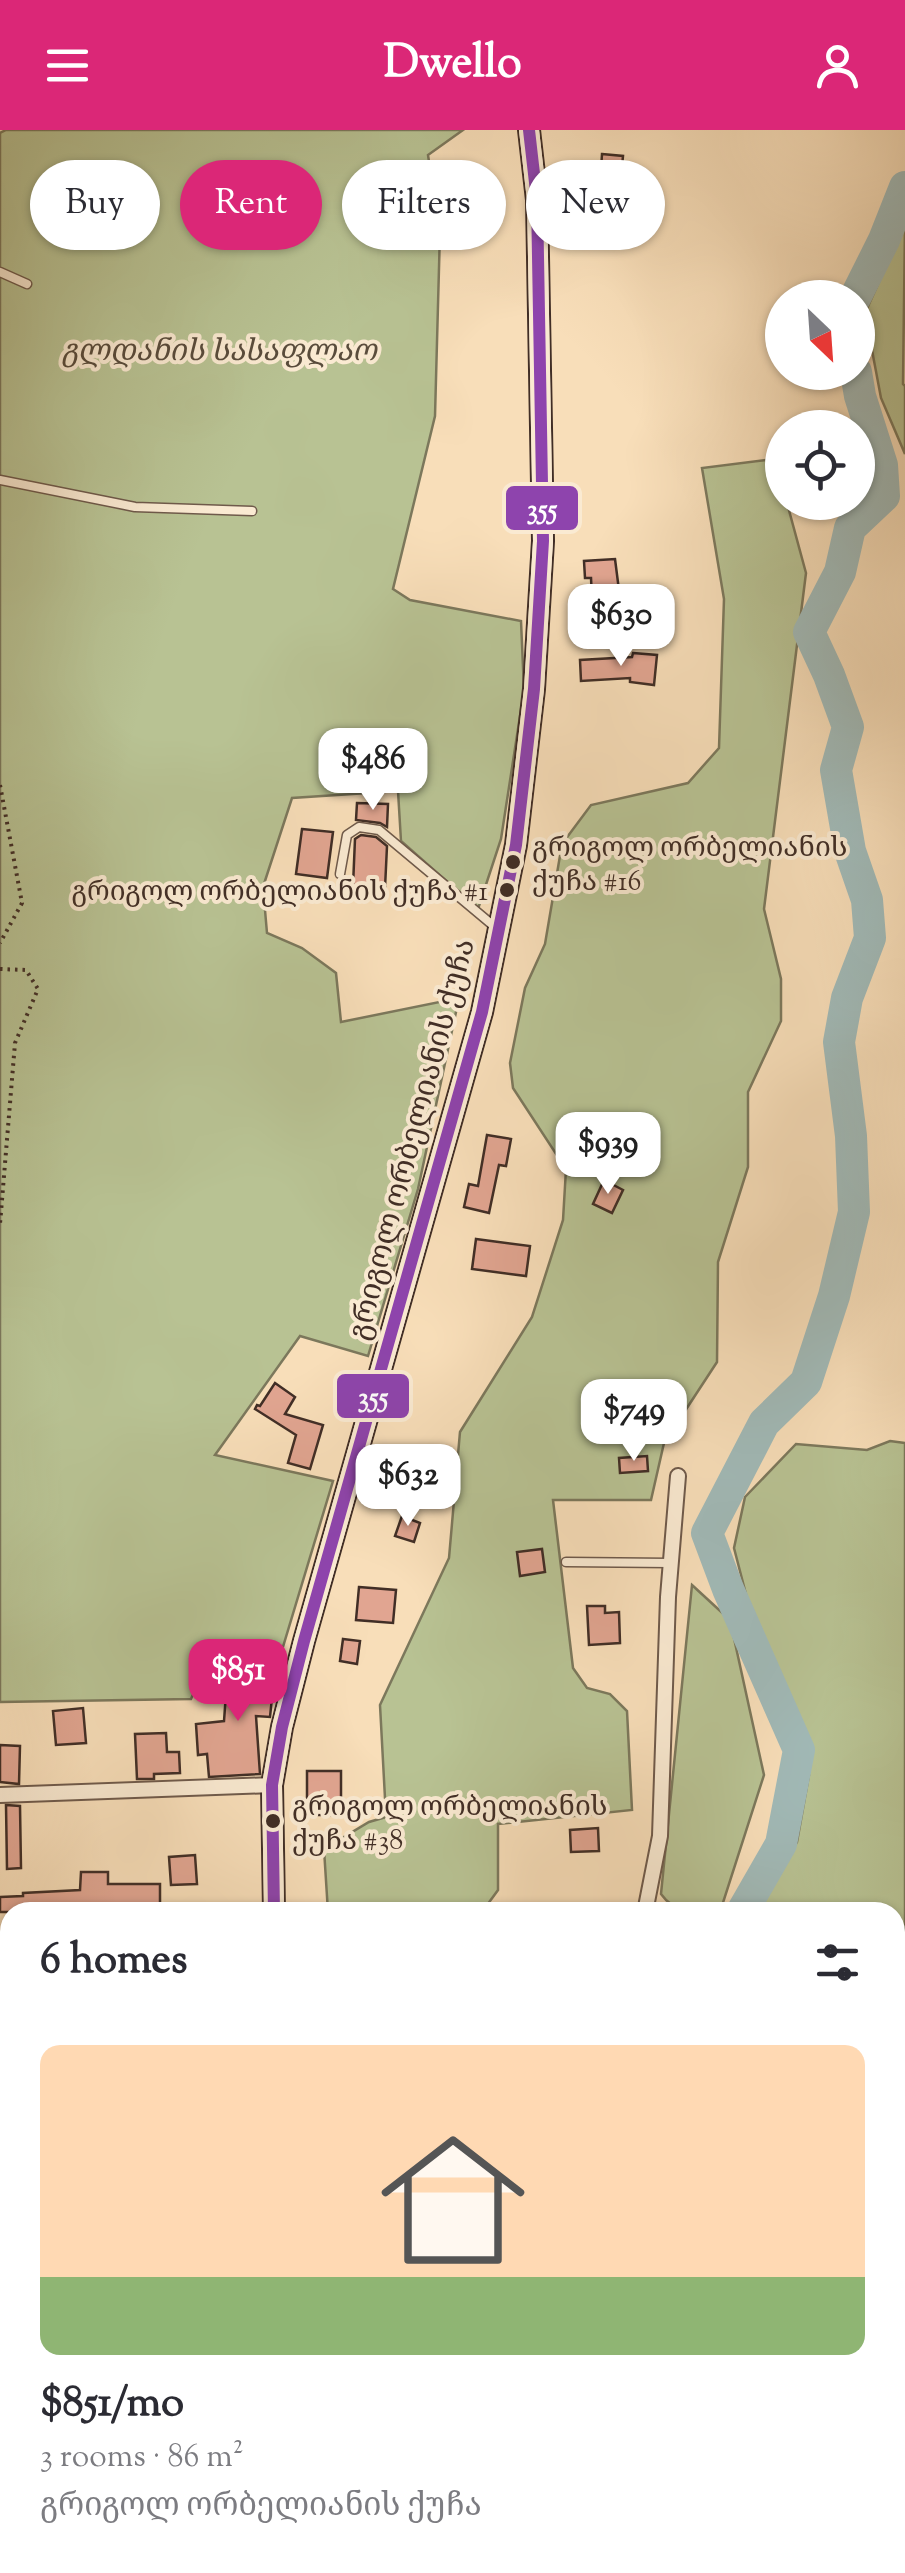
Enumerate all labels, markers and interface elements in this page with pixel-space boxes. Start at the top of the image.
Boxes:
text: Dwello [383,33,522,98]
icon: menu [40,38,95,93]
icon: person [810,38,865,93]
chip: Buy [30,160,160,250]
chip: Rent [180,160,322,250]
chip: Filters [342,160,506,250]
chip: New [526,160,665,250]
north arrow [765,280,875,390]
map controls [765,280,875,520]
park label: გლდანის სასაფლაო [61,331,378,374]
button: locate [765,410,875,520]
line badge: 355 [504,484,580,532]
text: 355 [527,491,558,531]
pin: $630 [562,584,680,669]
text: $630 [590,593,652,639]
pin: $486 [314,728,432,813]
text: $486 [340,737,406,783]
place label: გრიგოლ ორბელიანის ქუჩა #16 [532,829,847,903]
marker: გრიგოლ ორბელიანის ქუჩა #16 [503,852,523,872]
place label: გრიგოლ ორბელიანის ქუჩა #1 [71,873,488,913]
marker: გრიგოლ ორბელიანის ქუჩა #1 [497,880,517,900]
street label: გრიგოლ ორბელიანის ქუჩა [339,934,488,1345]
pin: $939 [549,1112,667,1197]
text: $939 [578,1121,638,1167]
line badge: 355 [335,1372,411,1420]
text: 355 [358,1379,389,1419]
pin: $749 [575,1379,693,1464]
text: $749 [603,1388,665,1434]
pin: $632 [349,1444,467,1529]
text: $632 [378,1453,438,1499]
pin: $851 [179,1639,297,1724]
text: $851 [211,1648,265,1694]
place label: გრიგოლ ორბელიანის ქუჩა #38 [292,1788,607,1862]
marker: გრიგოლ ორბელიანის ქუჩა #38 [263,1811,283,1831]
text: 6 homes [40,1932,187,1992]
icon: filters [810,1935,865,1990]
icon: home [363,2110,543,2290]
text: $851/mo [40,2375,184,2435]
text: 3 rooms · 86 m² [40,2435,243,2481]
text: გრიგოლ ორბელიანის ქუჩა [40,2484,482,2530]

